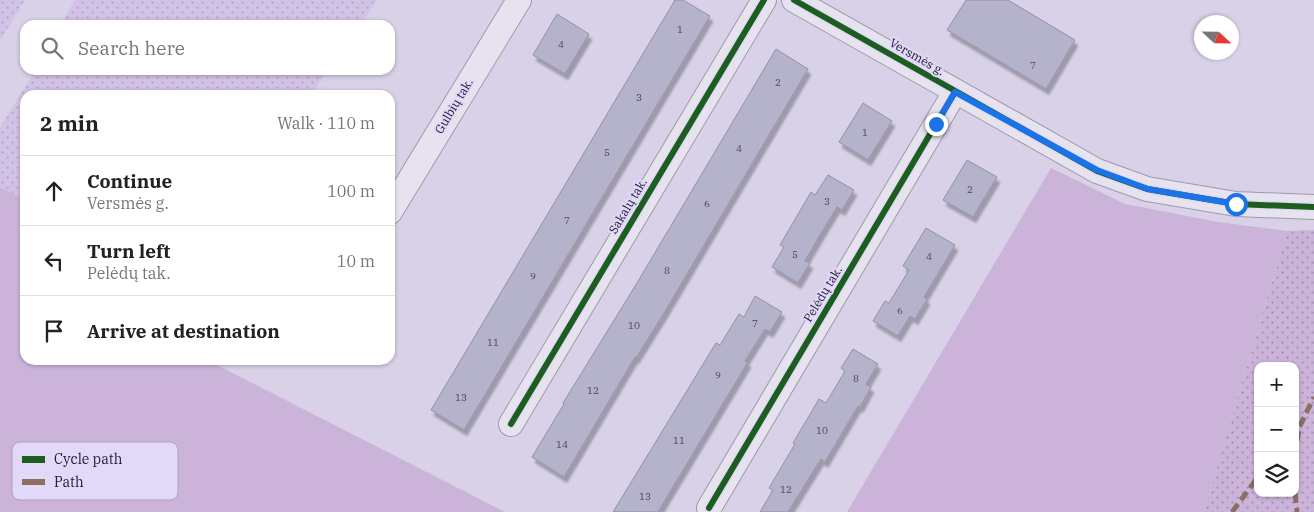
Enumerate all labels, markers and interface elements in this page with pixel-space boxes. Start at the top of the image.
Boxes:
north arrow [1194,15,1239,60]
search box [20,20,395,75]
house number: 1 [677,23,683,36]
icon: search [38,34,66,62]
street label: Versmės g. [887,35,948,78]
text: Search here [78,36,185,60]
house number: 4 [558,38,564,51]
house number: 7 [1030,59,1036,72]
street label: Gulbių tak. [431,75,476,136]
house number: 2 [775,76,781,89]
house number: 3 [636,91,642,104]
text: 2 min [40,109,99,137]
text: Walk · 110 m [277,113,375,133]
route end [925,113,948,136]
house number: 1 [862,126,868,139]
house number: 4 [736,142,742,155]
house number: 5 [604,146,610,159]
text: Continue [87,169,172,193]
street label: Sakalų tak. [605,175,650,236]
icon: ahead [40,177,68,205]
text: 100 m [327,181,375,201]
house number: 2 [967,183,973,196]
text: Versmės g. [87,193,169,213]
route start [1225,193,1248,216]
house number: 3 [824,195,830,208]
house number: 6 [704,197,710,210]
house number: 7 [564,214,570,227]
text: Turn left [87,239,170,263]
icon: left [40,247,68,275]
house number: 5 [792,248,798,261]
house number: 4 [926,250,932,263]
text: 10 m [337,251,375,271]
text: Pelėdų tak. [87,263,170,283]
street label: Pelėdų tak. [800,263,845,324]
house number: 8 [664,264,670,277]
house number: 9 [530,270,536,283]
house number: 6 [897,304,903,317]
icon: arrive [40,317,68,345]
house number: 7 [752,317,758,330]
text: Arrive at destination [87,319,280,343]
house number: 10 [628,319,640,332]
house number: 11 [487,336,499,349]
map controls [1254,362,1299,497]
button: + [1254,362,1299,407]
house number: 9 [715,369,721,382]
house number: 8 [853,372,859,385]
house number: 12 [587,384,599,397]
house number: 13 [455,391,467,404]
button: − [1254,407,1299,452]
house number: 10 [816,424,828,437]
house number: 11 [673,434,685,447]
house number: 14 [556,438,568,451]
legend [12,442,178,500]
text: Cycle path [54,450,123,468]
button: layers [1254,452,1299,497]
text: Path [54,473,84,491]
house number: 12 [780,483,792,496]
house number: 13 [639,490,651,503]

